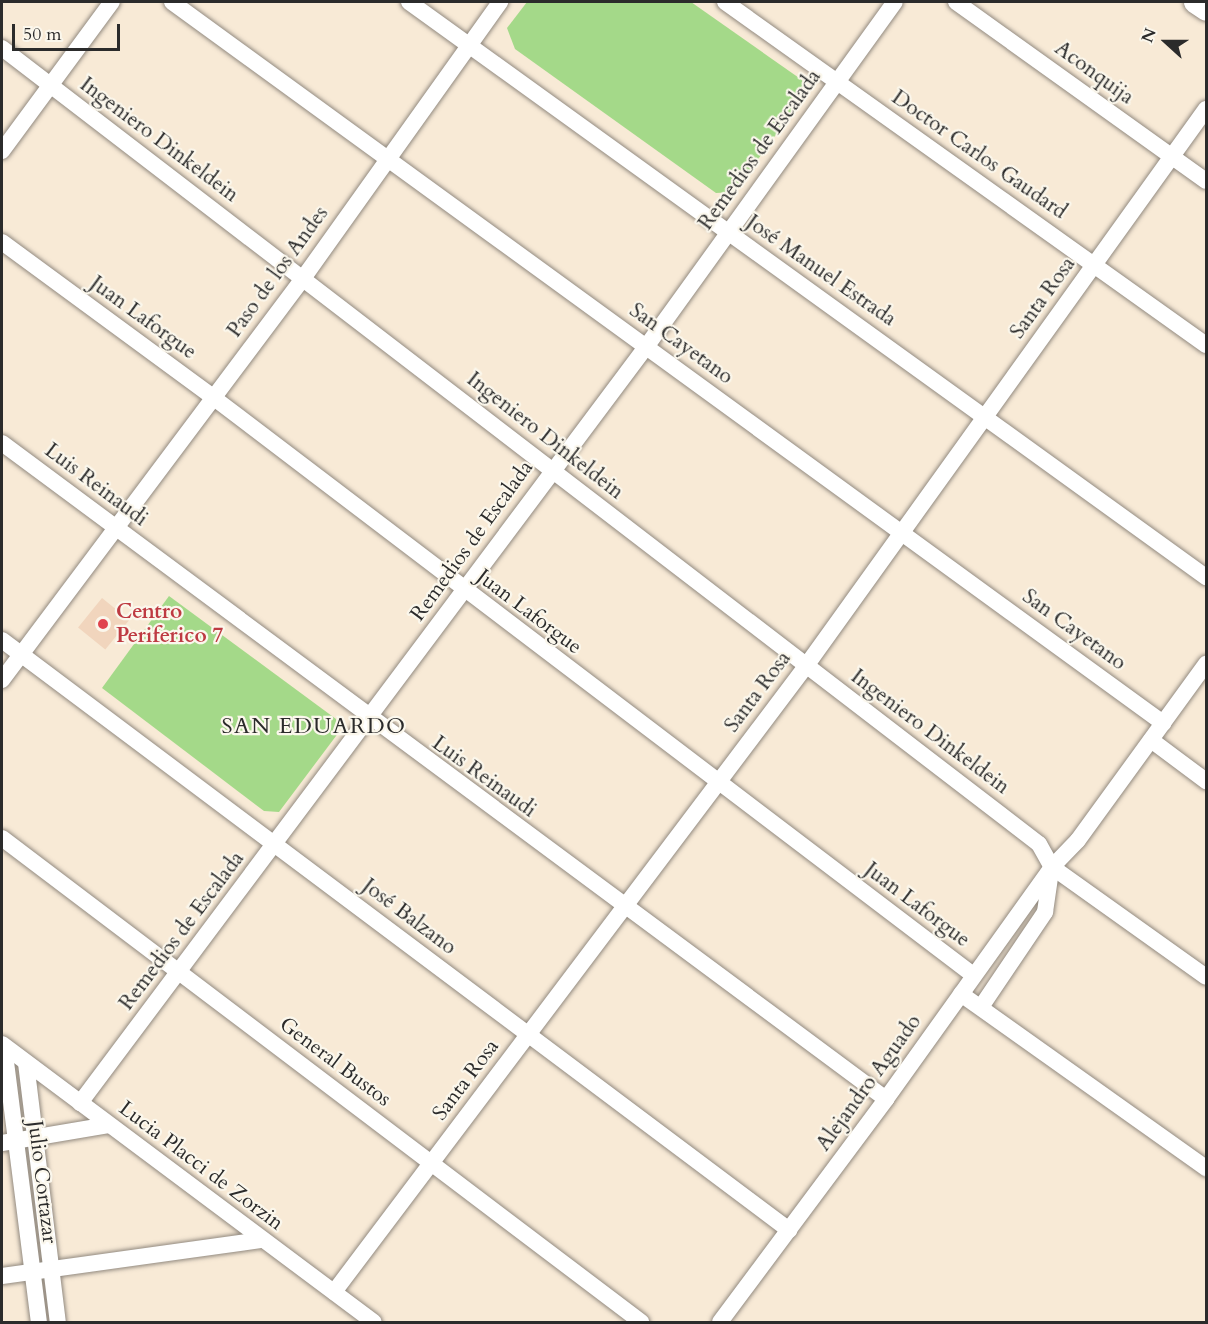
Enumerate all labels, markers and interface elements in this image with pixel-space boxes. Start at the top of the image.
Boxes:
scale bar [15,12,123,50]
north arrow [1136,12,1196,72]
text: 50 m [23,22,62,47]
text: N [1136,25,1162,46]
street label: Aconquija [1050,36,1138,110]
street label: Remedios de Escalada [693,65,827,235]
street label: Ingeniero Dinkeldein [75,72,243,208]
street label: Doctor Carlos Gaudard [887,85,1071,225]
street label: Paso de los Andes [222,202,334,342]
street label: José Manuel Estrada [741,210,901,332]
street label: Santa Rosa [1005,252,1081,344]
street label: Juan Laforgue [85,271,201,365]
street label: San Cayetano [624,298,738,390]
street label: Ingeniero Dinkeldein [462,367,628,505]
street label: Luis Reinaudi [40,438,152,532]
street label: Remedios de Escalada [405,456,539,626]
street label: Juan Laforgue [471,564,587,660]
street label: San Cayetano [1017,584,1131,676]
place label: Centro Periferico 7 [116,599,223,649]
marker: Centro Periferico 7 [94,615,112,633]
street label: Santa Rosa [719,647,797,737]
street label: Ingeniero Dinkeldein [846,664,1014,800]
district label: SAN EDUARDO [221,714,407,740]
street label: Luis Reinaudi [427,731,541,823]
street label: Remedios de Escalada [114,847,250,1015]
street label: Juan Laforgue [859,857,975,953]
street label: José Balzano [357,874,461,960]
street label: Alejandro Aguado [811,1010,927,1156]
street label: General Bustos [274,1012,396,1112]
street label: Santa Rosa [427,1035,505,1125]
street label: Lucia Placci de Zorzin [114,1096,288,1236]
street label: Julio Cortazar [22,1119,62,1245]

